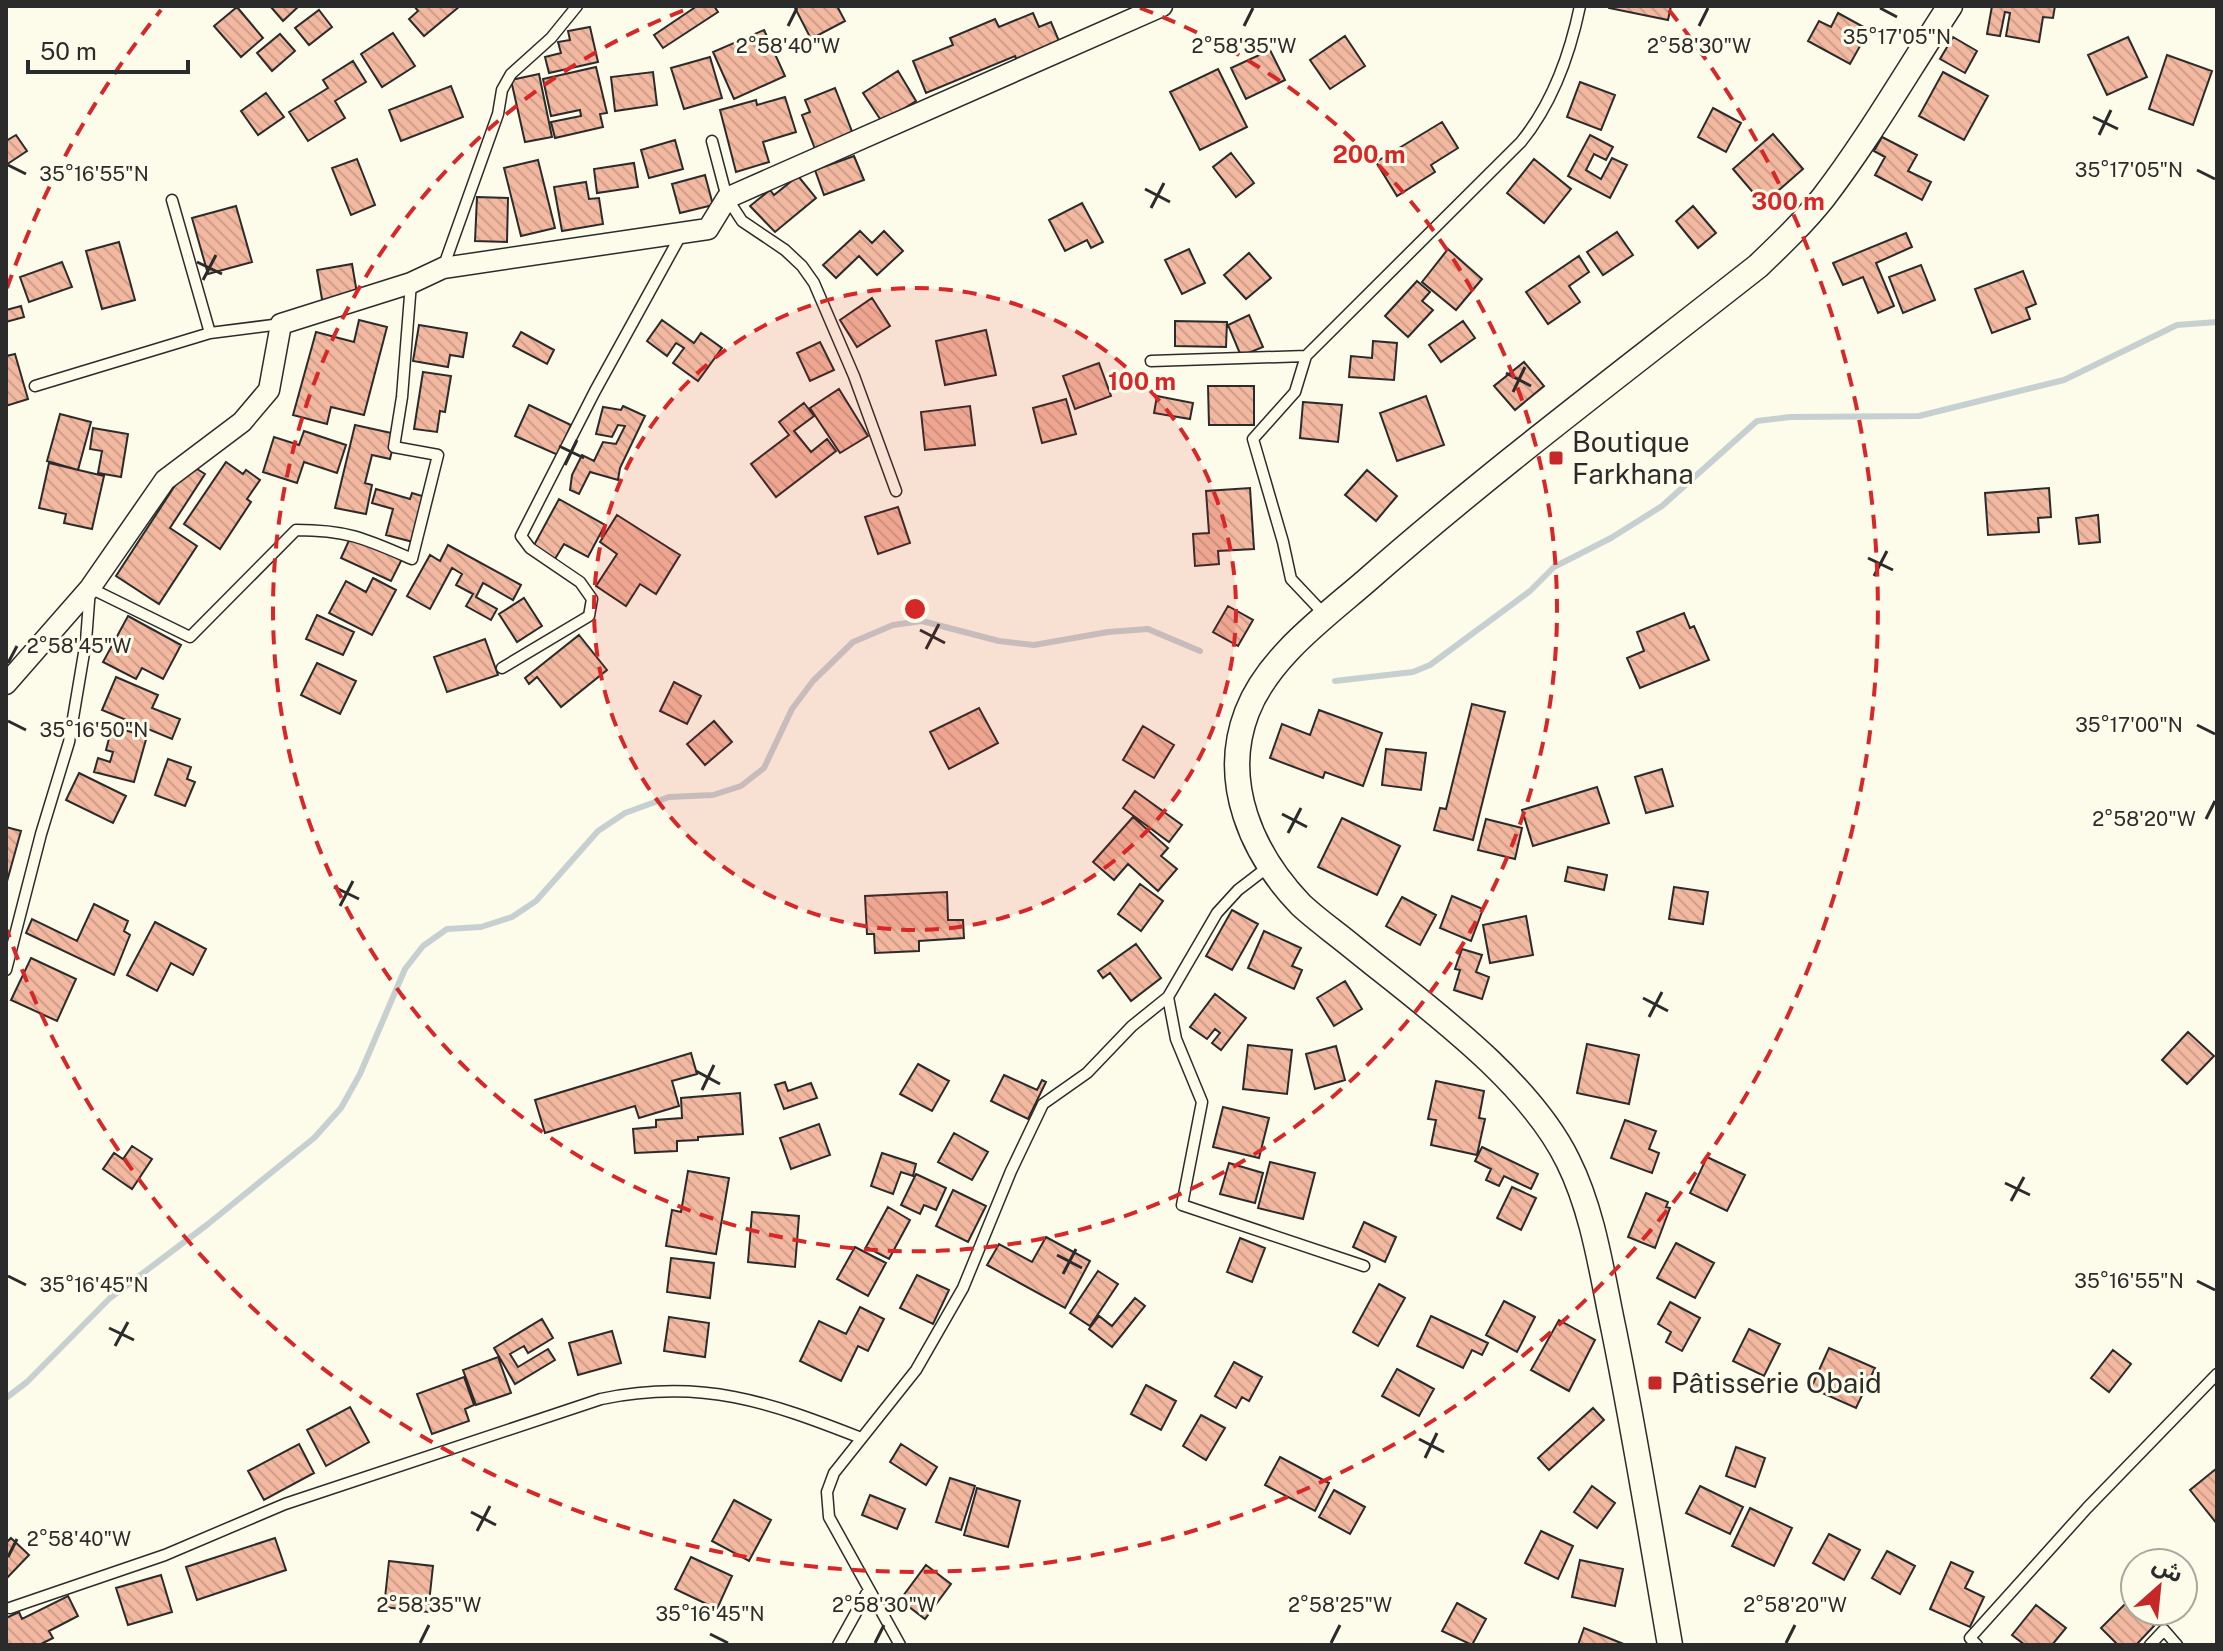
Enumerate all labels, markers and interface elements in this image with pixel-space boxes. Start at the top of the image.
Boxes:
scale bar [28,24,188,74]
text: 35°17'05"N [1843,25,1951,49]
text: 2°58'40"W [736,34,840,58]
text: 2°58'35"W [1192,34,1296,58]
text: 2°58'30"W [1647,34,1751,58]
text: 50 m [40,37,97,65]
text: 200 m [1332,140,1406,168]
text: 35°17'05"N [2075,158,2183,182]
text: 35°16'55"N [39,162,149,186]
text: 300 m [1751,187,1825,215]
text: 100 m [1108,367,1176,395]
place label: Boutique Farkhana [1572,425,1694,490]
marker: Boutique Farkhana [1547,449,1565,467]
centre of rings [901,595,929,623]
text: 2°58'45"W [27,634,131,658]
text: 35°17'00"N [2075,713,2183,737]
text: 35°16'50"N [40,718,148,742]
text: 2°58'20"W [2092,807,2196,831]
text: 35°16'55"N [2074,1269,2184,1293]
text: 35°16'45"N [39,1273,149,1297]
place label: Pâtisserie Obaid [1671,1366,1882,1399]
marker: Pâtisserie Obaid [1646,1374,1664,1392]
text: 2°58'40"W [27,1527,131,1551]
north arrow [2119,1547,2199,1627]
text: ش [2149,1551,2187,1588]
text: 2°58'35"W [377,1593,481,1617]
text: 2°58'30"W [832,1593,936,1617]
text: 2°58'25"W [1288,1593,1392,1617]
text: 2°58'20"W [1743,1593,1847,1617]
text: 35°16'45"N [655,1602,765,1626]

